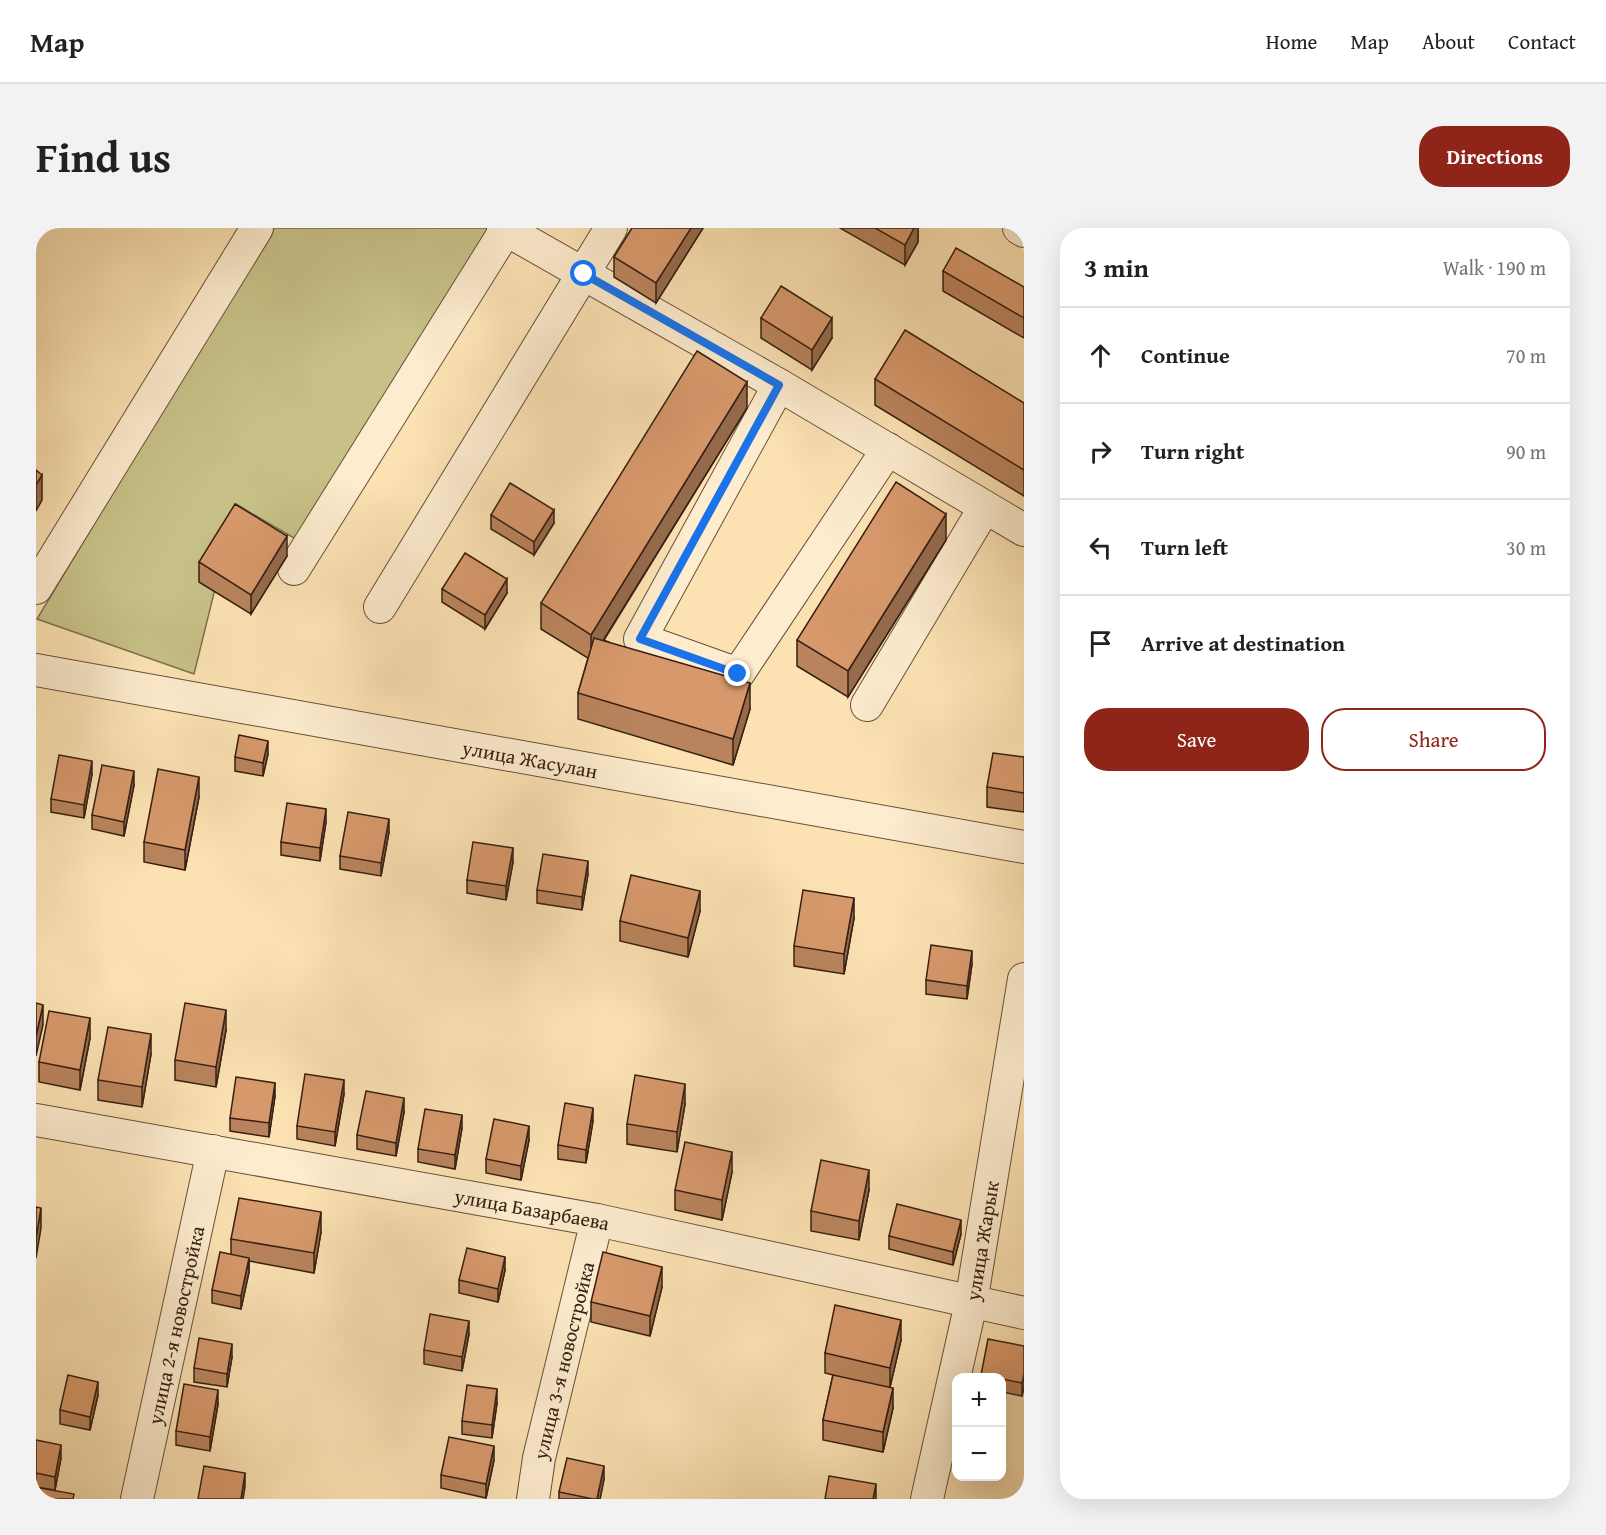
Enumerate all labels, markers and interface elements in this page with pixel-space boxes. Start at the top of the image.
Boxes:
text: Map [30,21,84,62]
text: Home [1266,26,1317,57]
text: Map [1350,26,1389,57]
text: About [1422,26,1475,57]
text: Contact [1508,26,1576,57]
text: Find us [36,126,171,187]
button: Directions [1419,126,1570,187]
text: 3 min [1084,248,1149,287]
text: Walk · 190 m [1443,253,1546,282]
route start [570,260,596,286]
icon: ahead [1084,339,1117,372]
text: Continue [1141,339,1230,371]
text: 70 m [1506,341,1546,370]
icon: right [1084,435,1117,468]
text: Turn right [1141,435,1244,467]
text: 90 m [1506,437,1546,466]
icon: left [1084,531,1117,564]
text: Turn left [1141,531,1228,563]
text: 30 m [1506,533,1546,562]
icon: arrive [1084,627,1117,660]
text: Arrive at destination [1141,627,1345,659]
route end [724,660,750,686]
button: Save [1084,708,1309,771]
button: Share [1321,708,1546,771]
street label: улица Жасулан [459,732,600,785]
street label: улица Жарык [957,1178,1005,1304]
street label: улица Базарбаева [451,1180,613,1237]
street label: улица 2-я новостройка [139,1222,211,1428]
street label: улица 3-я новостройка [524,1258,601,1463]
map controls [952,1373,1006,1481]
button: + [952,1373,1006,1427]
button: − [952,1427,1006,1481]

